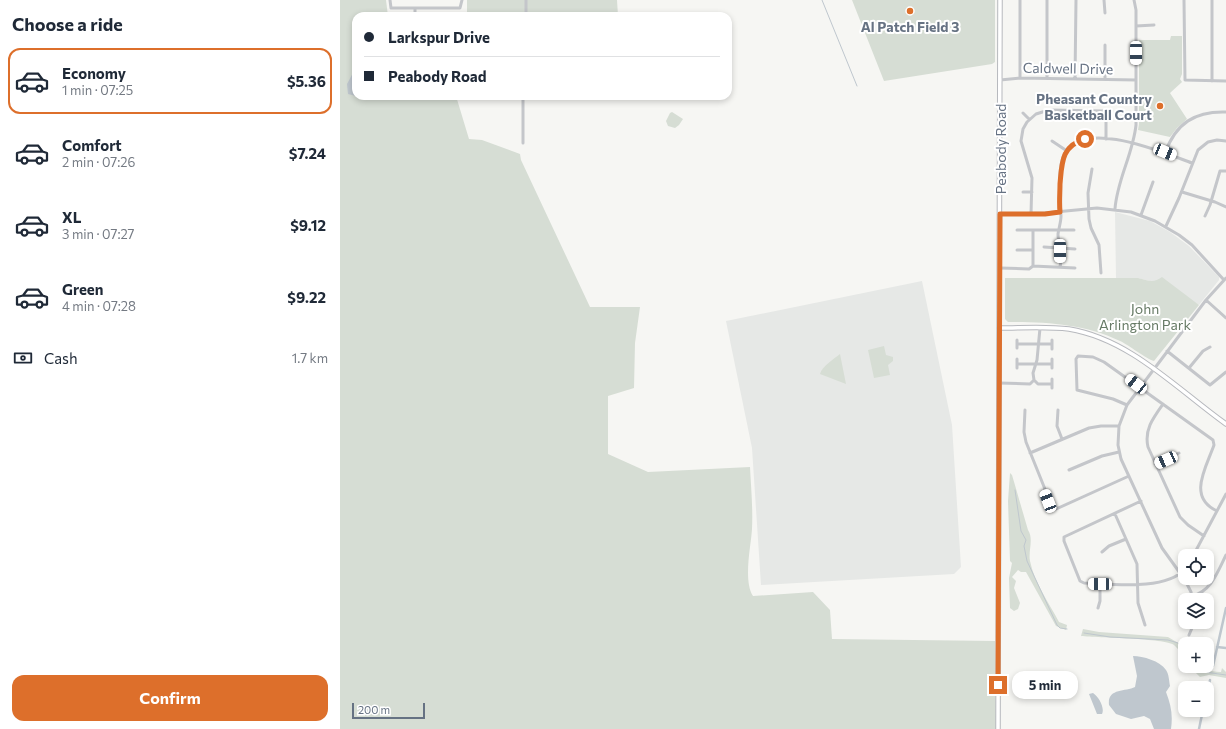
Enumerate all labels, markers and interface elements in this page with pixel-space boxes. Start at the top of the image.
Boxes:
marker: Al Patch Field 3 [905,6,915,16]
text: Choose a ride [12,13,123,35]
place label: Al Patch Field 3 [861,18,959,35]
text: Larkspur Drive [388,28,490,46]
car [1130,41,1142,65]
street label: Caldwell Drive [1023,59,1113,77]
icon: car [14,63,50,99]
text: Economy [62,64,126,82]
text: Peabody Road [388,67,487,85]
text: $5.36 [287,72,326,90]
text: 1 min · 07:25 [62,82,133,98]
place label: Pheasant Country Basketball Court [1036,90,1152,123]
marker: Pheasant Country Basketball Court [1155,101,1165,111]
street label: Peabody Road [992,104,1009,194]
route start [1076,130,1094,148]
icon: car [14,135,50,171]
text: Comfort [62,136,122,154]
car [1152,142,1178,162]
text: $7.24 [289,144,326,162]
text: 2 min · 07:26 [62,154,135,170]
icon: car [14,207,50,243]
text: XL [62,208,81,226]
text: $9.12 [290,216,326,234]
text: 3 min · 07:27 [62,226,134,242]
car [1054,239,1066,263]
icon: car [14,279,50,315]
text: Green [62,280,103,298]
text: $9.22 [287,288,326,306]
text: 4 min · 07:28 [62,298,136,314]
park label: John Arlington Park [1099,300,1191,333]
icon: cash [12,347,34,369]
text: Cash [44,349,78,367]
text: 1.7 km [292,350,328,366]
car [1123,372,1149,396]
car [1153,450,1179,470]
car [1038,488,1058,514]
map controls [1178,549,1214,717]
button: locate [1178,549,1214,585]
car [1088,578,1112,590]
button: layers [1178,593,1214,629]
button: + [1178,637,1214,673]
callout: 5 min [1012,671,1078,699]
button: Confirm [12,675,328,721]
route end [989,676,1007,694]
text: 5 min [1029,677,1061,693]
button: − [1178,681,1214,717]
scale bar [352,701,425,720]
text: 200 m [358,703,390,716]

